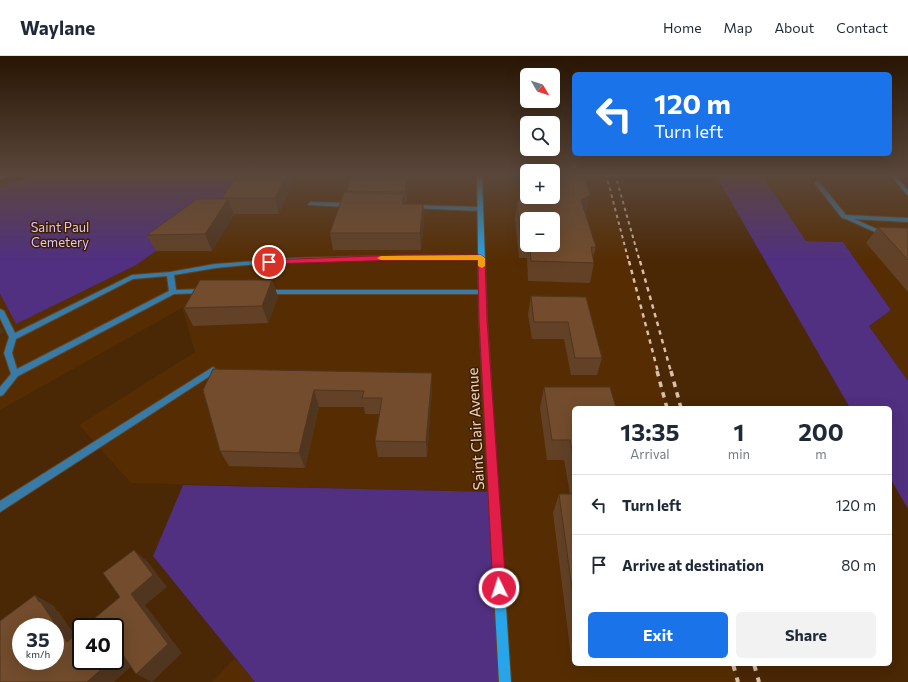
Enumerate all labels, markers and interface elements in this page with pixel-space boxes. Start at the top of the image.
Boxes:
text: Waylane [20,16,95,39]
text: Home [663,19,702,36]
text: Map [724,19,752,36]
text: About [774,19,814,36]
text: Contact [836,19,888,36]
north arrow [520,68,560,108]
map controls [520,68,560,252]
text: 120 m [654,86,731,120]
icon: left [588,88,640,140]
button: search [520,116,560,156]
text: Turn left [654,120,723,142]
button: + [520,164,560,204]
button: − [520,212,560,252]
park label: Saint Paul Cemetery [31,219,89,250]
pin [252,245,286,279]
icon: arrive [258,251,280,273]
street label: Saint Clair Avenue [463,367,487,491]
text: 13:35 [620,417,679,446]
text: 1 [733,417,744,446]
text: 200 [798,417,844,446]
text: Arrival [630,446,670,462]
text: min [728,446,750,462]
text: m [815,446,827,462]
icon: left [588,494,610,516]
text: Turn left [622,496,681,514]
text: 120 m [836,496,876,514]
icon: arrive [588,554,610,576]
text: Arrive at destination [622,556,764,574]
text: 80 m [841,556,876,574]
position arrow [478,567,520,609]
button: Exit [588,612,728,658]
button: Share [736,612,876,658]
speed limit sign: 40 [72,618,124,670]
text: 35 [26,627,50,651]
text: km/h [26,648,50,660]

